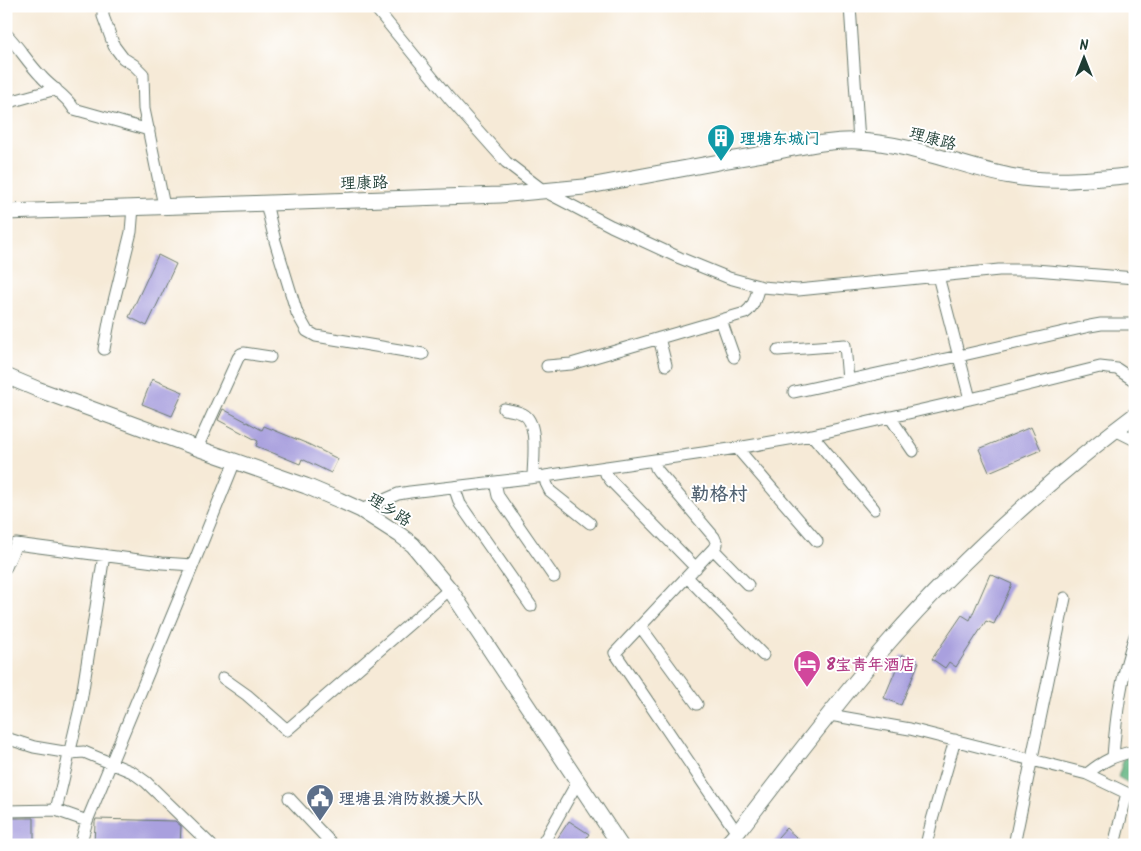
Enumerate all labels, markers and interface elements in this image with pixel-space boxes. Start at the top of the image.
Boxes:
north arrow [1058,32,1108,82]
text: N [1080,35,1089,57]
street label: 理康路 [906,121,959,158]
building icon: 理塘东城门 [706,123,736,162]
place label: 理塘东城门 [740,127,820,152]
street label: 理康路 [340,170,388,197]
district label: 勒格村 [690,480,748,510]
street label: 理乡路 [362,487,416,534]
hotel icon: 8宝青年酒店 [792,649,822,688]
place label: 8宝青年酒店 [826,653,915,678]
public building icon: 理塘县消防救援大队 [305,783,335,822]
place label: 理塘县消防救援大队 [339,787,483,812]

